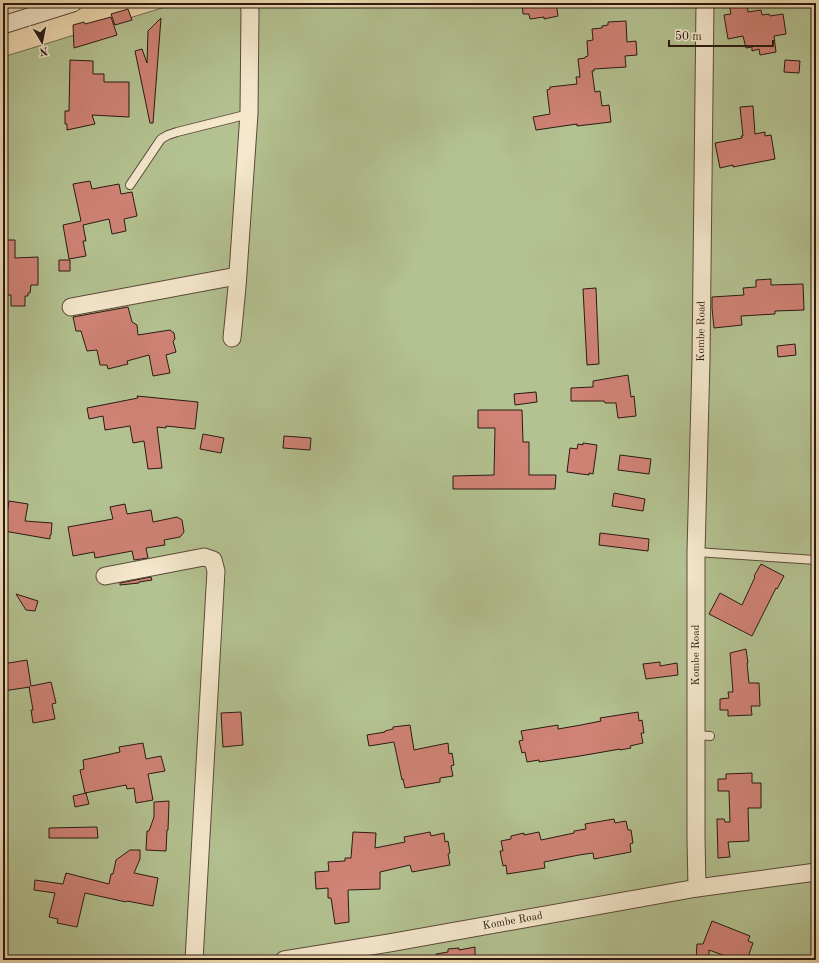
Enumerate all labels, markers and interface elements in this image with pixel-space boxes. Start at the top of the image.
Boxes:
north arrow [22,22,62,62]
scale bar [669,22,773,48]
text: 50 m [675,30,702,43]
text: N [38,44,49,57]
street label: Kombe Road [695,301,707,362]
street label: Kombe Road [691,624,702,685]
street label: Kombe Road [482,910,544,932]

